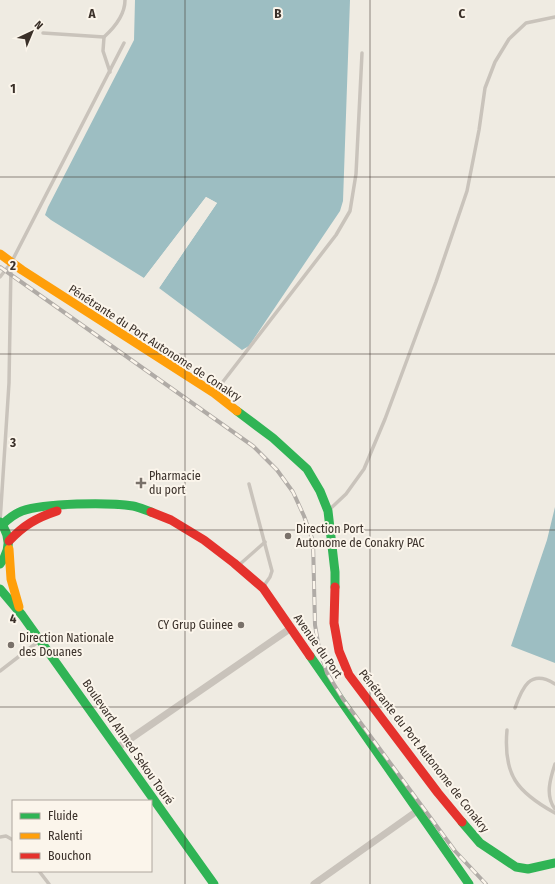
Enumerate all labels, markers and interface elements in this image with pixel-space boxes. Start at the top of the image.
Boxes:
text: A [87,6,96,21]
text: B [274,6,282,21]
text: C [459,6,466,21]
north arrow [12,12,52,52]
text: N [32,18,45,32]
text: 1 [10,81,16,96]
text: 2 [9,258,16,273]
street label: Pénétrante du Port Autonome de Conakry [66,282,245,405]
text: 3 [9,435,16,450]
place label: Pharmacie du port [149,469,201,497]
marker: Pharmacie du port [136,478,146,488]
place label: Direction Port Autonome de Conakry PAC [296,522,425,550]
marker: Direction Port Autonome de Conakry PAC [283,531,293,541]
text: 4 [10,611,17,626]
street label: Avenue du Port [291,611,345,681]
place label: CY Grup Guinee [157,618,233,632]
marker: CY Grup Guinee [236,620,246,630]
place label: Direction Nationale des Douanes [19,631,114,659]
marker: Direction Nationale des Douanes [6,640,16,650]
street label: Pénétrante du Port Autonome de Conakry [356,667,492,836]
street label: Boulevard Ahmed Sekou Touré [79,677,177,807]
legend [12,800,152,872]
text: Fluide [48,809,78,823]
text: Ralenti [48,829,83,843]
text: Bouchon [48,849,91,863]

